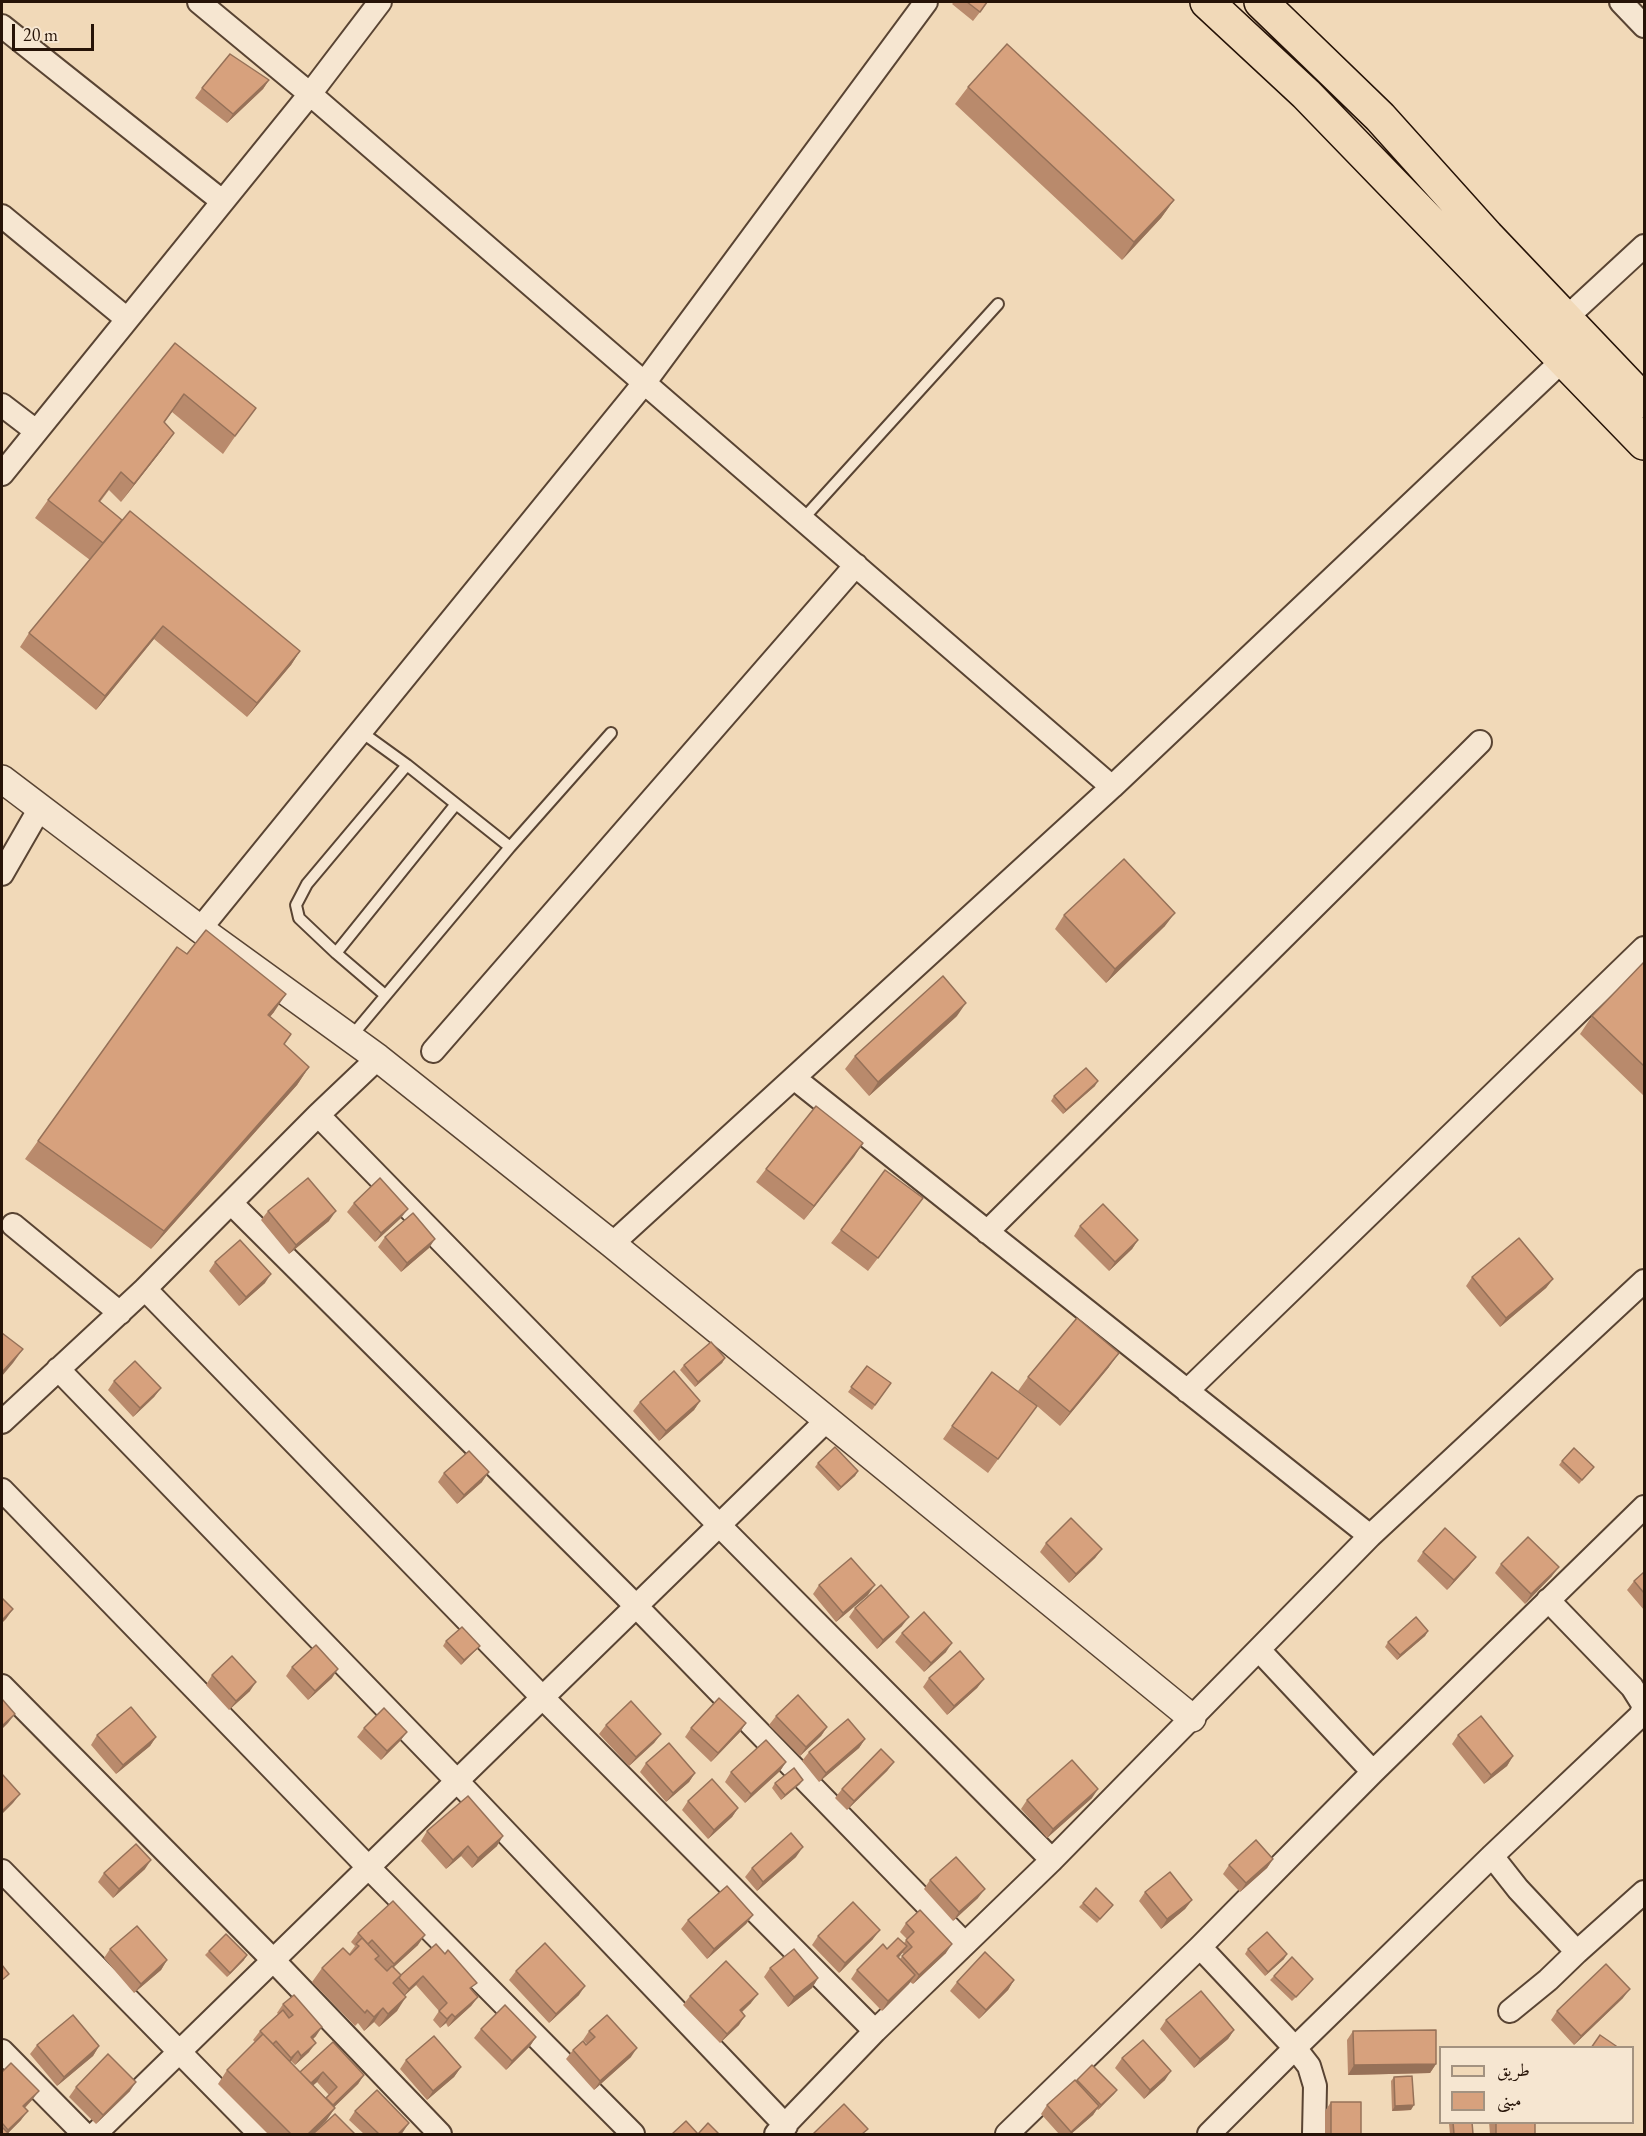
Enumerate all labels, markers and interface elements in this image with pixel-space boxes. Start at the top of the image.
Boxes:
scale bar [15,12,98,50]
text: 20 m [23,23,58,46]
legend [1439,2046,1634,2124]
text: طريق [1497,2058,1530,2081]
text: مبنى [1497,2088,1522,2111]

